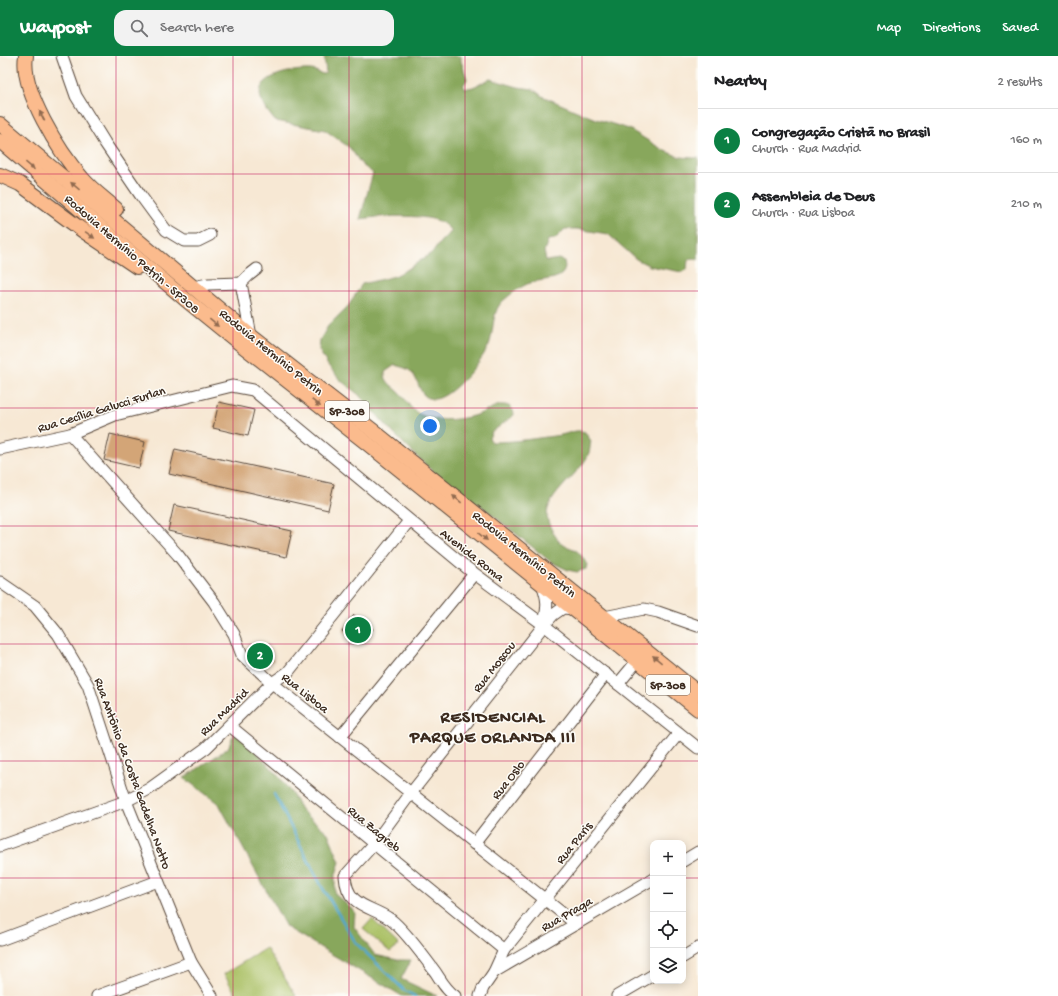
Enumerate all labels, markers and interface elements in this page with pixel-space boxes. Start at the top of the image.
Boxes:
search box [114,10,394,46]
text: Waypost [20,17,90,40]
icon: search [128,17,150,39]
text: Search here [160,19,234,37]
text: Map [877,20,901,37]
text: Directions [923,20,980,37]
text: Saved [1002,20,1038,37]
text: Nearby [714,72,767,92]
text: 2 results [997,75,1042,90]
one-way arrow [39,110,45,121]
text: Congregação Cristã no Brasil [752,124,930,142]
text: 1 [724,133,730,148]
text: 160 m [1010,133,1042,148]
text: Church · Rua Madrid [752,142,860,157]
one-way arrow [25,161,35,170]
one-way arrow [69,182,80,191]
text: Assembleia de Deus [752,188,875,206]
street label: Rodovia Hermínio Petrin - SP308 [61,192,202,318]
text: 2 [724,197,730,212]
text: 210 m [1011,197,1042,212]
text: Church · Rua Lisboa [752,206,855,221]
one-way arrow [85,231,95,239]
street label: Rodovia Hermínio Petrin [216,306,326,400]
one-way arrow [209,318,220,327]
street label: Rua Cecília Galucci Furlan [36,384,168,437]
one-way arrow [311,399,322,407]
road number: SP-308 [325,401,369,421]
your location [420,416,440,436]
one-way arrow [452,495,463,503]
street label: Rodovia Hermínio Petrin [469,508,579,602]
street label: Avenida Roma [436,526,507,586]
one-way arrow [478,532,489,541]
pin: 1 [345,615,371,645]
street label: Rua Moscou [470,639,520,696]
pin: 2 [247,641,273,671]
one-way arrow [651,655,662,664]
street label: Rua Lisboa [278,670,332,718]
road number: SP-308 [646,675,690,695]
street label: Rua Antônio da Costa Gadelha Netto [90,676,173,872]
street label: Rua Madrid [197,685,253,740]
district label: RESIDENCIAL PARQUE ORLANDA III [409,709,576,749]
street label: Rua Oslo [489,758,529,803]
street label: Rua Zagreb [344,803,403,856]
street label: Rua Paris [553,819,597,868]
map controls [650,840,686,984]
button: + [650,840,686,876]
button: − [650,876,686,912]
street label: Rua Praga [539,894,596,936]
button: locate [650,912,686,948]
button: layers [650,948,686,984]

